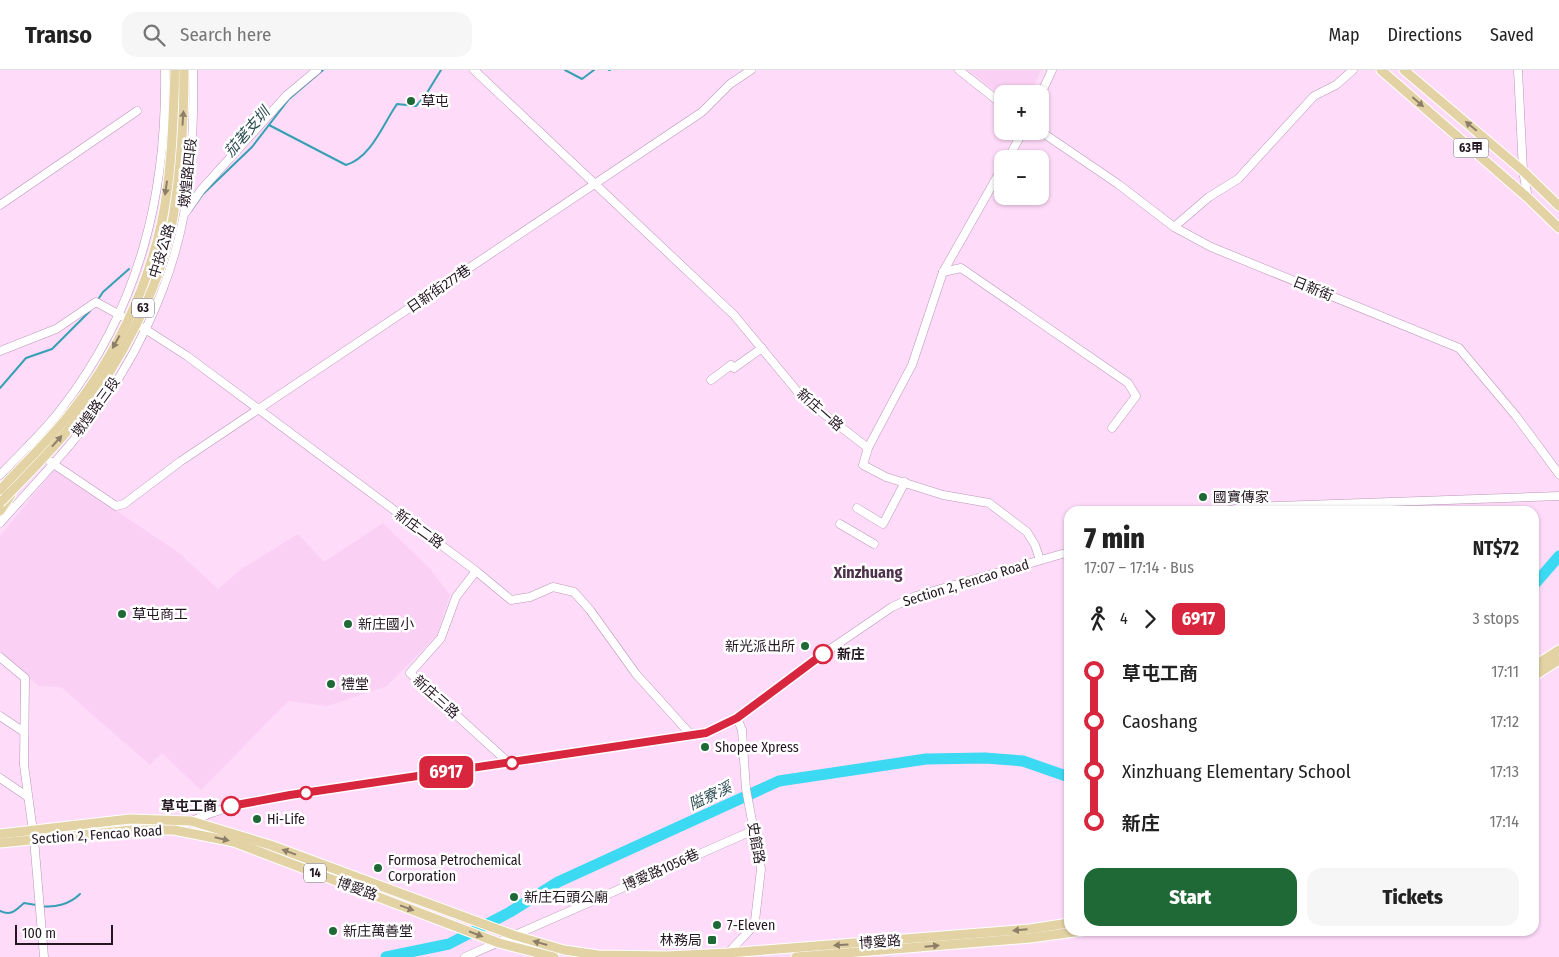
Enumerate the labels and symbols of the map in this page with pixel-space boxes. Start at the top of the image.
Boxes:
place label: 草屯 [421,93,449,110]
marker: 草屯 [405,95,417,107]
one-way arrow [1411,96,1423,108]
water label: 茄荖支圳 [221,102,275,161]
one-way arrow [179,110,187,126]
one-way arrow [1464,121,1477,132]
street label: 墩煌路四段 [176,137,200,209]
road number: 63甲 [1454,138,1488,158]
one-way arrow [162,181,170,197]
street label: 中投公路 [146,222,178,280]
street label: 日新街277巷 [404,261,474,317]
street label: 日新街 [1290,273,1336,305]
road number: 63 [132,298,154,318]
one-way arrow [112,334,120,349]
street label: 墩煌路三段 [69,374,123,440]
street label: 新庄一路 [793,385,847,435]
one-way arrow [51,436,63,448]
place label: 國寶傳家 [1213,489,1269,506]
marker: 國寶傳家 [1197,491,1209,503]
street label: 新庄二路 [391,506,447,552]
street label: Section 2, Fencao Road [901,556,1031,610]
district label: Xinzhuang [833,563,902,582]
place label: 草屯商工 [132,606,188,623]
marker: 草屯商工 [116,608,128,620]
place label: 新庄國小 [358,616,414,633]
marker: 新庄國小 [342,618,354,630]
place label: 新光派出所 [725,638,795,655]
marker: 新光派出所 [799,640,811,652]
marker: 新庄 [813,644,833,664]
place label: 新庄 [837,646,865,663]
street label: 新庄三路 [410,672,462,722]
place label: 禮堂 [341,676,369,693]
marker: 禮堂 [325,678,337,690]
place label: Shopee Xpress [715,739,799,756]
marker: Shopee Xpress [699,741,711,753]
line badge: 6917 [411,756,481,788]
unlabelled marker [505,756,519,770]
water label: 隘寮溪 [686,777,736,814]
unlabelled marker [299,786,313,800]
marker: 草屯工商 [221,796,241,816]
place label: 草屯工商 [161,798,217,815]
place label: Hi-Life [267,811,305,828]
marker: Hi-Life [251,813,263,825]
street label: 史館路 [744,821,768,865]
street label: Section 2, Fencao Road [31,822,163,848]
one-way arrow [215,836,230,844]
street label: 博愛路1056巷 [620,846,702,894]
one-way arrow [281,848,296,856]
place label: Formosa Petrochemical Corporation [388,852,521,885]
marker: Formosa Petrochemical Corporation [372,862,384,874]
road number: 14 [304,864,326,882]
street label: 博愛路 [334,874,380,904]
place label: 新庄石頭公廟 [524,889,608,906]
marker: 新庄石頭公廟 [508,891,520,903]
one-way arrow [400,905,415,912]
place label: 7-Eleven [727,917,775,934]
marker: 7-Eleven [711,919,723,931]
scale bar [15,922,112,945]
place label: 新庄萬善堂 [343,923,413,940]
marker: 新庄萬善堂 [327,925,339,937]
one-way arrow [1012,926,1028,934]
one-way arrow [469,931,484,938]
place label: 林務局 [660,932,702,949]
street label: 博愛路 [858,932,902,952]
marker: 林務局 [706,934,718,946]
one-way arrow [533,939,548,947]
one-way arrow [833,941,849,949]
one-way arrow [924,942,940,950]

